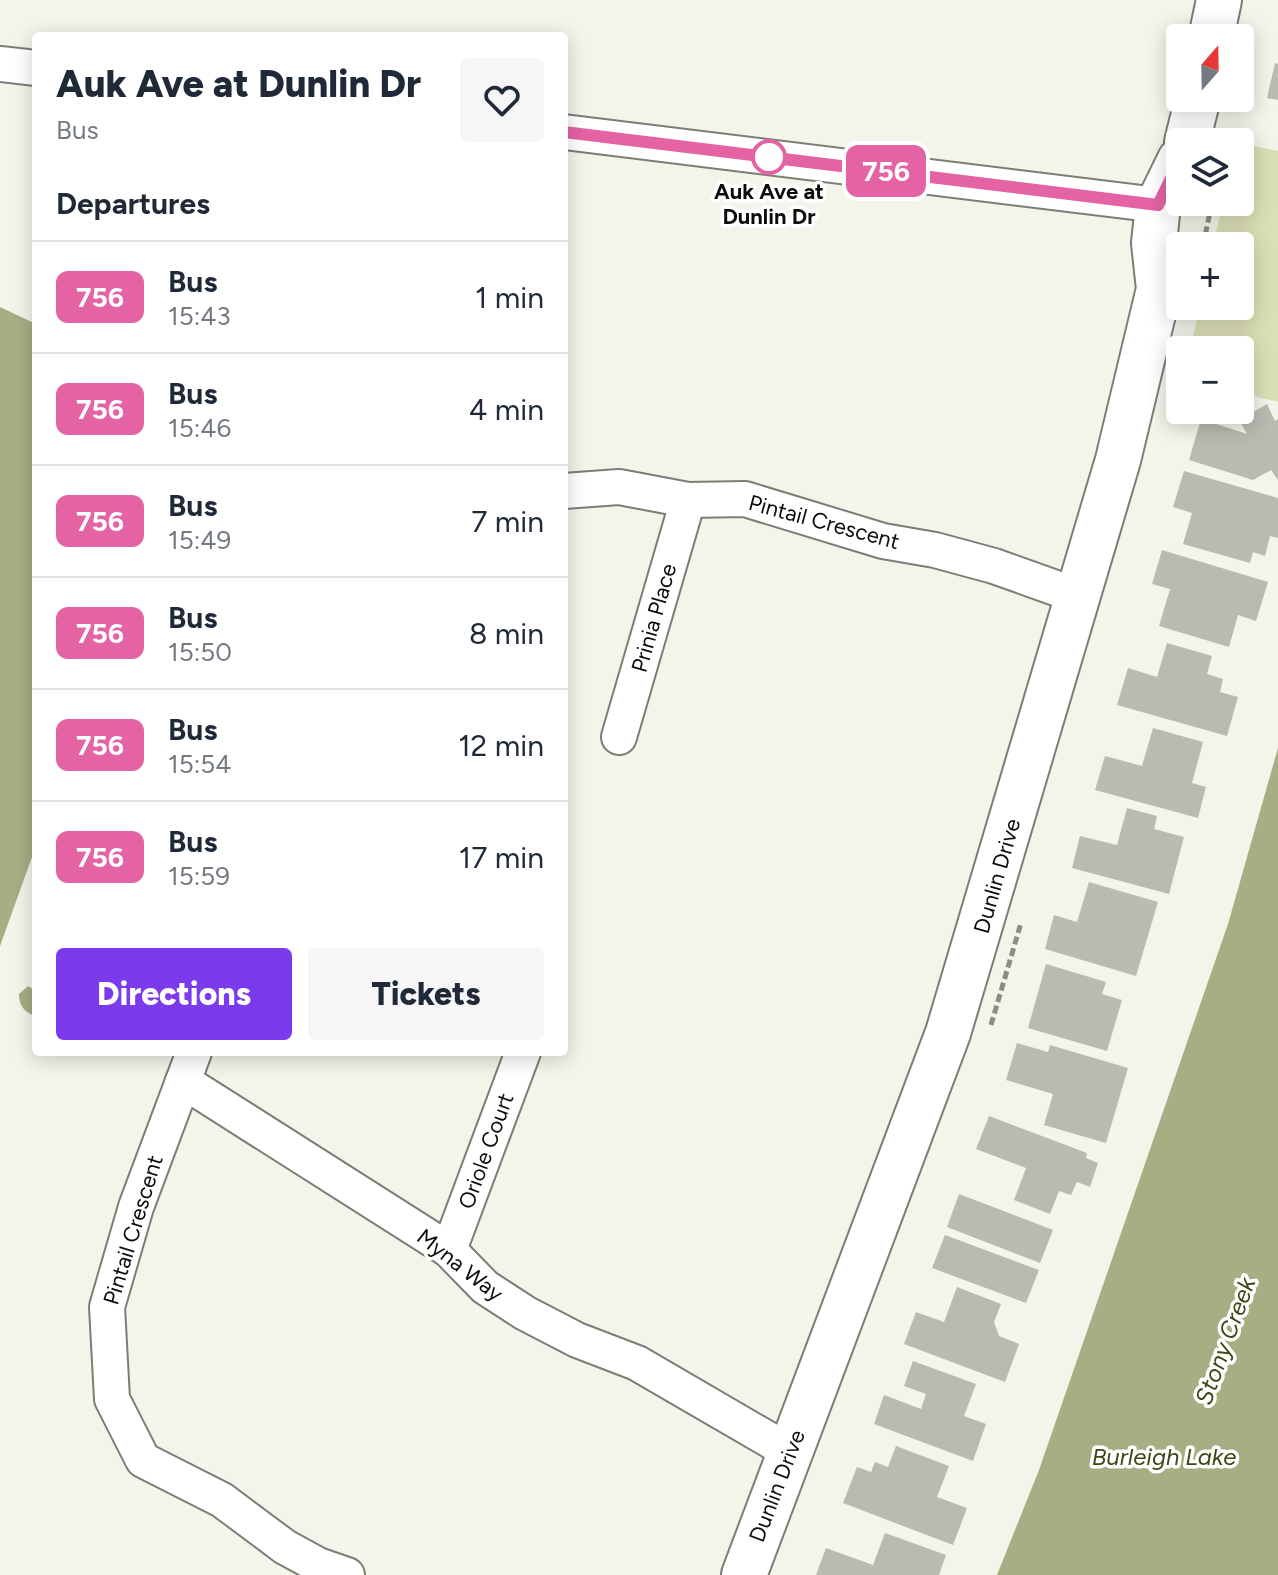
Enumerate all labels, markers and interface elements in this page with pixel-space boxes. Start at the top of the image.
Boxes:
north arrow [1166,24,1254,112]
map controls [1166,24,1254,424]
button: heart [460,58,544,142]
text: Auk Ave at Dunlin Dr [56,61,421,107]
text: Bus [56,114,99,146]
button: layers [1166,128,1254,216]
marker: Auk Ave at Dunlin Dr [752,140,786,174]
line badge: 756 [840,145,932,197]
text: 756 [862,154,910,188]
place label: Auk Ave at Dunlin Dr [714,178,824,230]
text: Departures [56,185,210,222]
button: + [1166,232,1254,320]
text: Bus [168,263,217,300]
text: 1 min [475,279,544,316]
text: 756 [76,280,124,314]
text: 15:43 [168,300,231,332]
button: − [1166,336,1254,424]
text: Bus [168,375,217,412]
text: 4 min [469,391,544,428]
text: 756 [76,392,124,426]
text: 15:46 [168,412,231,444]
text: Bus [168,487,217,524]
street label: Pintail Crescent [746,489,902,555]
text: 7 min [471,503,544,540]
text: 756 [76,504,124,538]
text: 15:49 [168,524,231,556]
street label: Prinia Place [626,560,682,676]
text: Bus [168,599,217,636]
text: 8 min [469,615,544,652]
text: 756 [76,616,124,650]
text: 15:50 [168,636,232,668]
text: Bus [168,711,217,748]
text: 12 min [458,727,544,764]
text: 756 [76,728,124,762]
text: 15:54 [168,748,231,780]
street label: Dunlin Drive [968,815,1026,937]
text: Bus [168,823,217,860]
text: 17 min [459,839,544,876]
text: 756 [76,840,124,874]
text: 15:59 [168,860,230,892]
button: Directions [56,948,292,1040]
button: Tickets [308,948,544,1040]
street label: Oriole Court [453,1089,519,1213]
street label: Pintail Crescent [97,1152,169,1308]
street label: Myna Way [412,1223,509,1307]
water label: Stony Creek [1189,1272,1262,1408]
street label: Dunlin Drive [743,1426,811,1546]
water label: Burleigh Lake [1092,1442,1236,1471]

